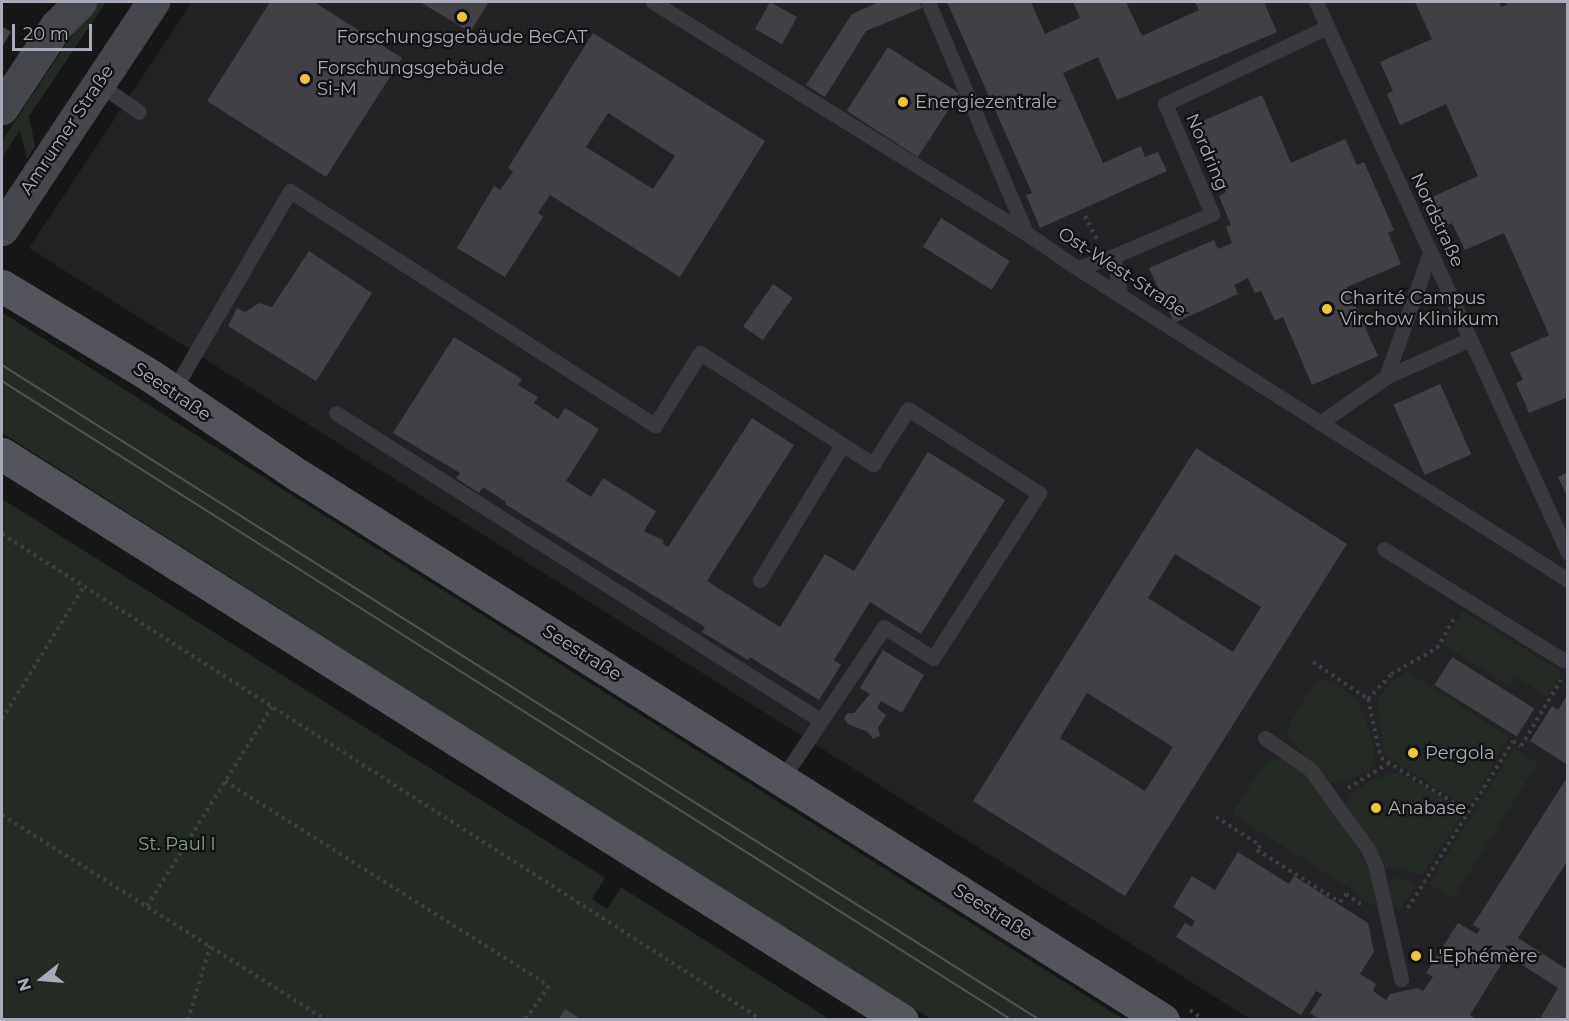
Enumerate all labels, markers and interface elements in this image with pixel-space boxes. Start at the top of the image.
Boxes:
marker: Forschungsgebäude BeCAT [455,10,469,24]
scale bar [15,12,94,50]
text: 20 m [23,23,69,45]
place label: Forschungsgebäude BeCAT [336,26,588,48]
place label: Forschungsgebäude Si-M [317,58,504,100]
street label: Amrumer Straße [16,61,118,199]
marker: Forschungsgebäude Si-M [298,72,312,86]
place label: Energiezentrale [915,91,1057,113]
marker: Energiezentrale [896,95,910,109]
street label: Nordring [1181,110,1233,194]
street label: Nordstraße [1406,170,1468,270]
street label: Ost-West-Straße [1054,223,1190,321]
place label: Charité Campus Virchow Klinikum [1340,288,1499,330]
marker: Charité Campus Virchow Klinikum [1318,300,1336,318]
street label: Seestraße [129,358,215,426]
street label: Seestraße [539,620,625,686]
place label: Pergola [1425,742,1495,764]
marker: Pergola [1406,746,1420,760]
place label: Anabase [1388,797,1466,819]
marker: Anabase [1369,801,1383,815]
park label: St. Paul I [138,833,216,855]
street label: Seestraße [950,879,1036,945]
place label: L'Ephémère [1428,945,1537,967]
north arrow [12,949,72,1009]
marker: L'Ephémère [1409,949,1423,963]
text: N [13,975,35,993]

